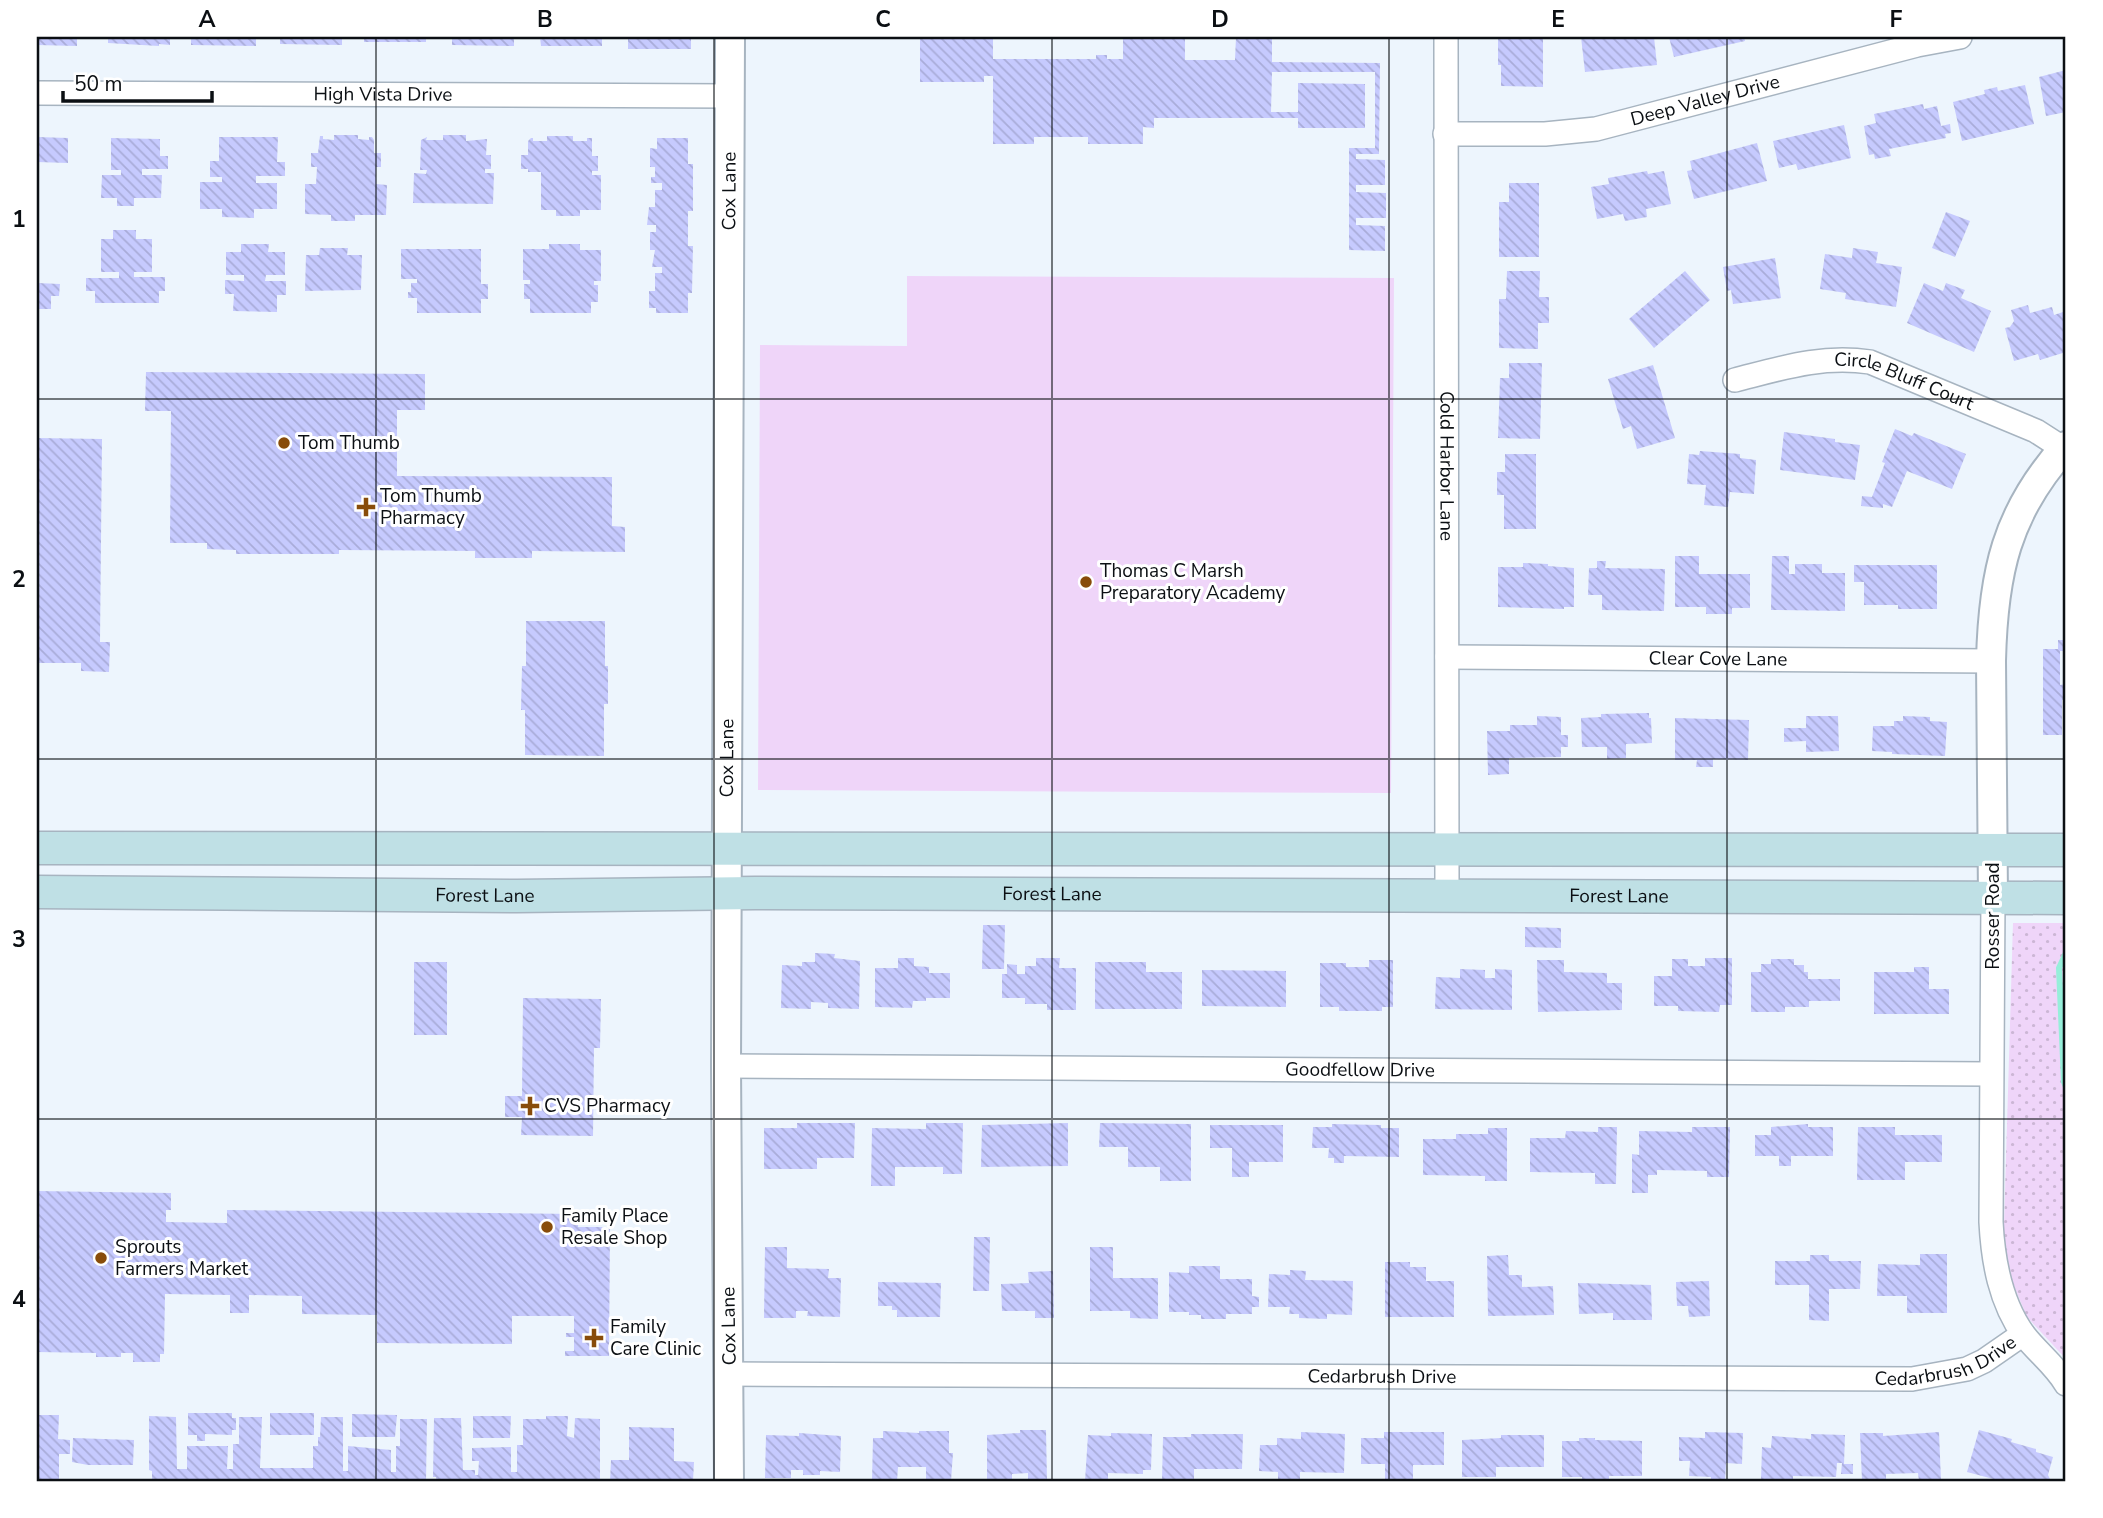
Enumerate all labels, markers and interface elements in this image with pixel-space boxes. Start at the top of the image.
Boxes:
text: A [198,4,216,35]
text: B [537,4,553,35]
text: C [875,4,891,35]
text: D [1211,4,1229,35]
text: E [1551,4,1565,35]
text: F [1890,4,1903,35]
scale bar [63,60,212,104]
street label: Deep Valley Drive [1628,68,1783,132]
text: 50 m [74,70,123,98]
street label: High Vista Drive [313,81,453,108]
street label: Cox Lane [716,152,743,230]
text: 1 [12,204,26,235]
street label: Circle Bluff Court [1834,347,1978,417]
street label: Cold Harbor Lane [1433,391,1460,541]
place label: Tom Thumb [298,430,400,456]
marker: Tom Thumb [276,435,292,451]
place label: Tom Thumb Pharmacy [380,483,482,531]
marker: Tom Thumb Pharmacy [358,499,374,515]
place label: Thomas C Marsh Preparatory Academy [1100,558,1286,606]
text: 2 [12,564,26,595]
marker: Thomas C Marsh Preparatory Academy [1078,574,1094,590]
street label: Clear Cove Lane [1649,645,1787,673]
street label: Cox Lane [714,719,740,797]
street label: Rosser Road [1980,862,2006,970]
street label: Forest Lane [1002,881,1102,907]
street label: Forest Lane [435,882,535,909]
street label: Forest Lane [1569,883,1669,909]
text: 3 [12,924,26,955]
street label: Goodfellow Drive [1285,1057,1435,1083]
place label: CVS Pharmacy [544,1093,671,1119]
marker: CVS Pharmacy [522,1098,538,1114]
place label: Family Place Resale Shop [561,1203,668,1251]
marker: Family Place Resale Shop [539,1219,555,1235]
place label: Sprouts Farmers Market [115,1234,248,1282]
marker: Sprouts Farmers Market [93,1250,109,1266]
text: 4 [12,1284,26,1315]
street label: Cox Lane [715,1286,743,1366]
place label: Family Care Clinic [610,1314,701,1362]
marker: Family Care Clinic [584,1328,604,1348]
street label: Cedarbrush Drive [1875,1329,2022,1393]
street label: Cedarbrush Drive [1308,1363,1456,1390]

